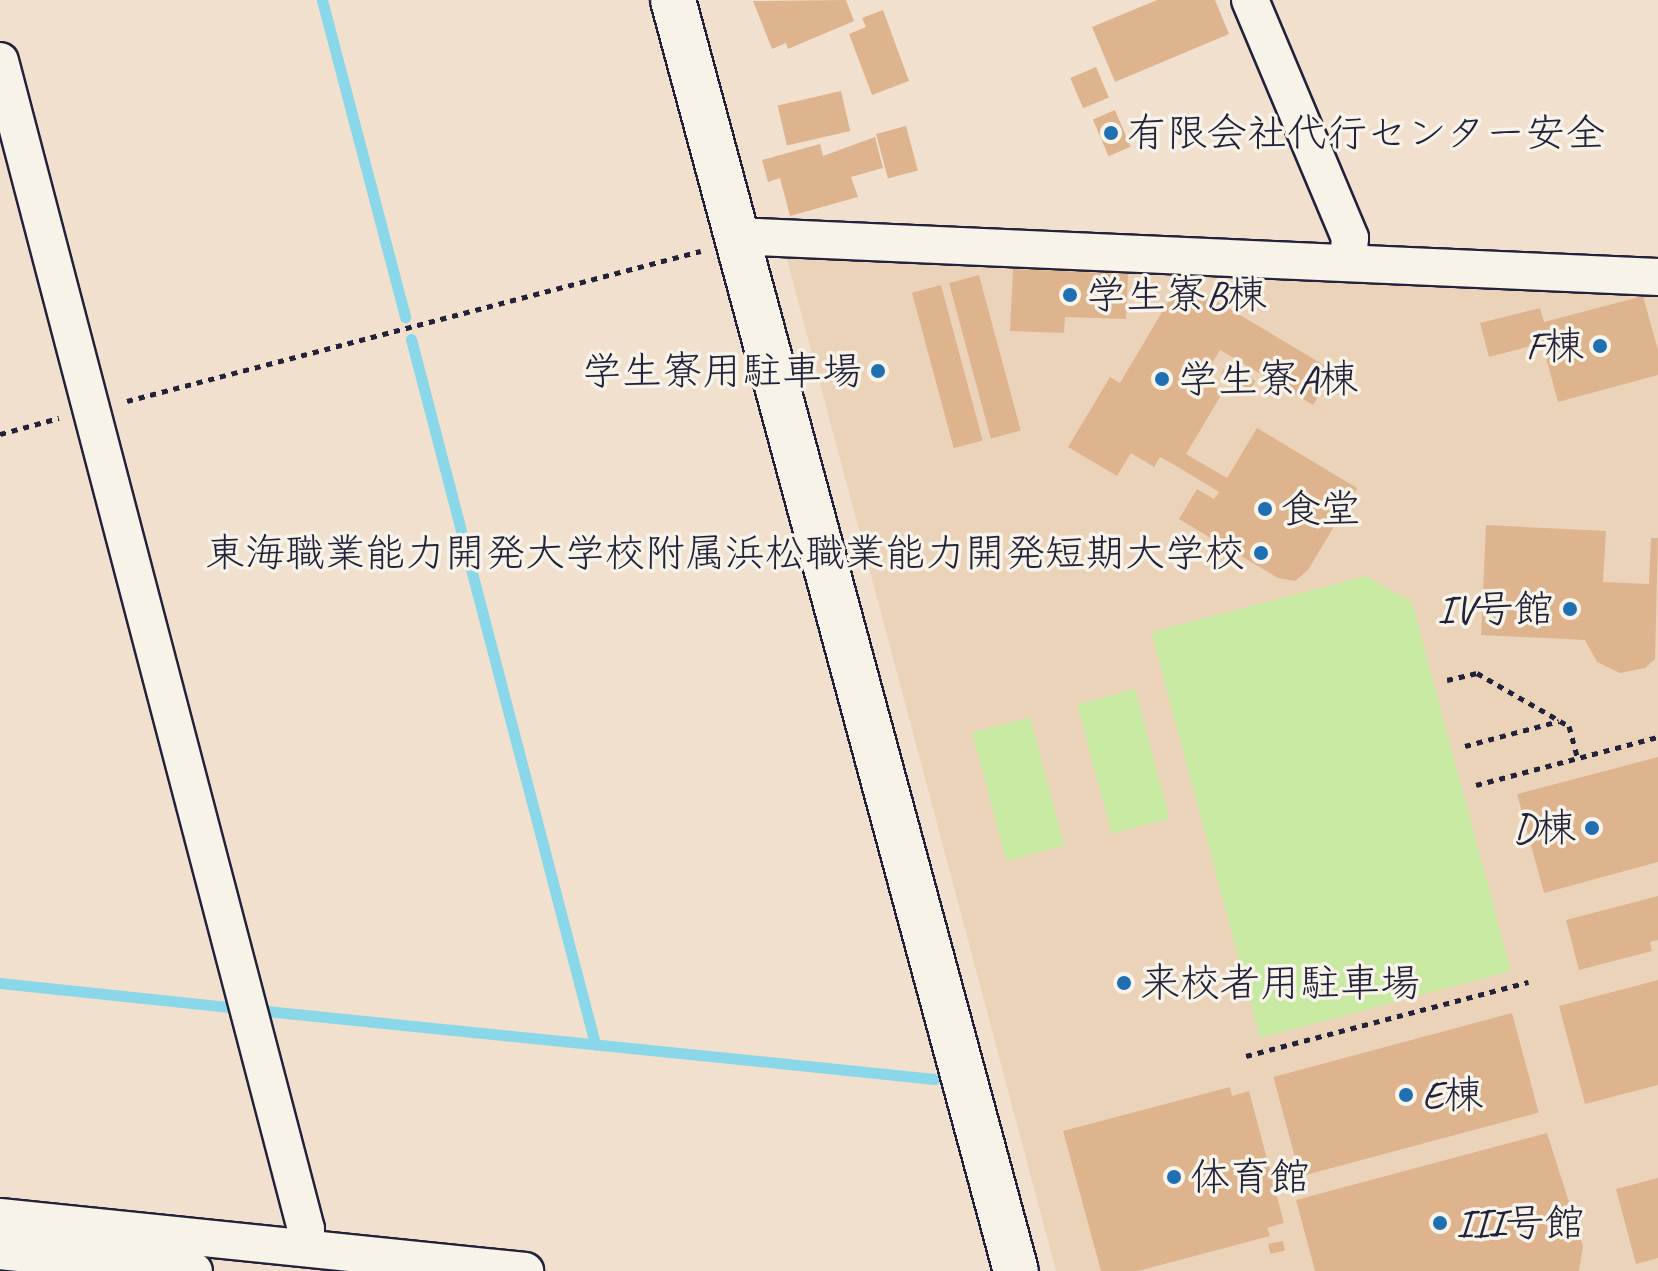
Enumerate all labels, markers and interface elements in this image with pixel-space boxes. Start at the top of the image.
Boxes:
place label: 有限会社代行センター安全 [1127,109,1607,157]
marker: 有限会社代行センター安全 [1102,124,1120,142]
place label: 学生寮B棟 [1086,271,1267,319]
marker: 学生寮B棟 [1061,286,1079,304]
place label: F棟 [1526,322,1584,370]
marker: F棟 [1591,337,1609,355]
place label: 学生寮用駐車場 [582,347,862,395]
place label: 学生寮A棟 [1178,355,1358,403]
marker: 学生寮用駐車場 [869,362,887,380]
marker: 学生寮A棟 [1153,370,1171,388]
place label: 食堂 [1281,485,1361,533]
marker: 食堂 [1256,500,1274,518]
place label: 東海職業能力開発大学校附属浜松職業能力開発短期大学校 [205,529,1245,577]
marker: 東海職業能力開発大学校附属浜松職業能力開発短期大学校 [1252,544,1270,562]
place label: IV号館 [1437,585,1554,633]
marker: IV号館 [1561,600,1579,618]
place label: D棟 [1513,804,1576,852]
marker: D棟 [1583,819,1601,837]
place label: 来校者用駐車場 [1140,959,1420,1007]
marker: 来校者用駐車場 [1115,974,1133,992]
place label: E棟 [1422,1071,1483,1119]
marker: E棟 [1397,1086,1415,1104]
place label: 体育館 [1190,1153,1310,1201]
marker: 体育館 [1165,1168,1183,1186]
place label: III号館 [1456,1199,1585,1247]
marker: III号館 [1431,1214,1449,1232]

